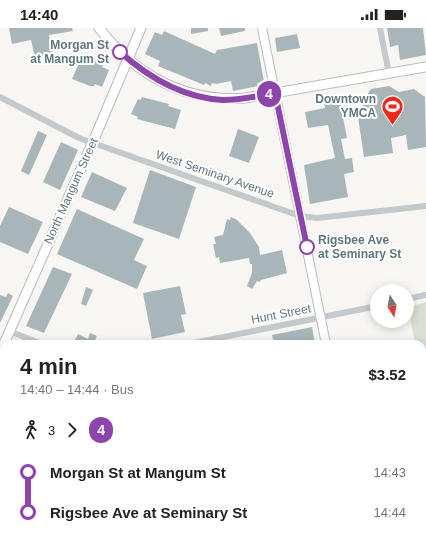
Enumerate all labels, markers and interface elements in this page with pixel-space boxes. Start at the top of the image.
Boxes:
text: 14:40 [20,6,58,23]
place label: Morgan St at Mangum St [30,38,109,66]
marker: Morgan St at Mangum St [112,44,128,60]
line badge: 4 [256,81,282,107]
text: 4 [265,86,273,102]
place label: Downtown YMCA [315,92,376,120]
sports icon: Downtown YMCA [379,93,405,126]
street label: North Mangum Street [41,135,101,246]
street label: West Seminary Avenue [154,147,276,201]
place label: Rigsbee Ave at Seminary St [318,233,401,261]
marker: Rigsbee Ave at Seminary St [299,239,315,255]
north arrow [370,284,414,328]
map controls [370,284,414,328]
street label: Hunt Street [250,301,313,327]
text: 4 min [20,354,77,379]
text: $3.52 [368,366,406,383]
text: 14:40 – 14:44 · Bus [20,382,133,397]
icon: walk [20,419,42,441]
icon: forward [61,419,83,441]
text: 4 [97,422,105,438]
text: 3 [48,423,55,438]
text: Morgan St at Mangum St [50,464,226,481]
text: 14:43 [373,465,406,480]
text: Rigsbee Ave at Seminary St [50,504,247,521]
text: 14:44 [373,505,406,520]

